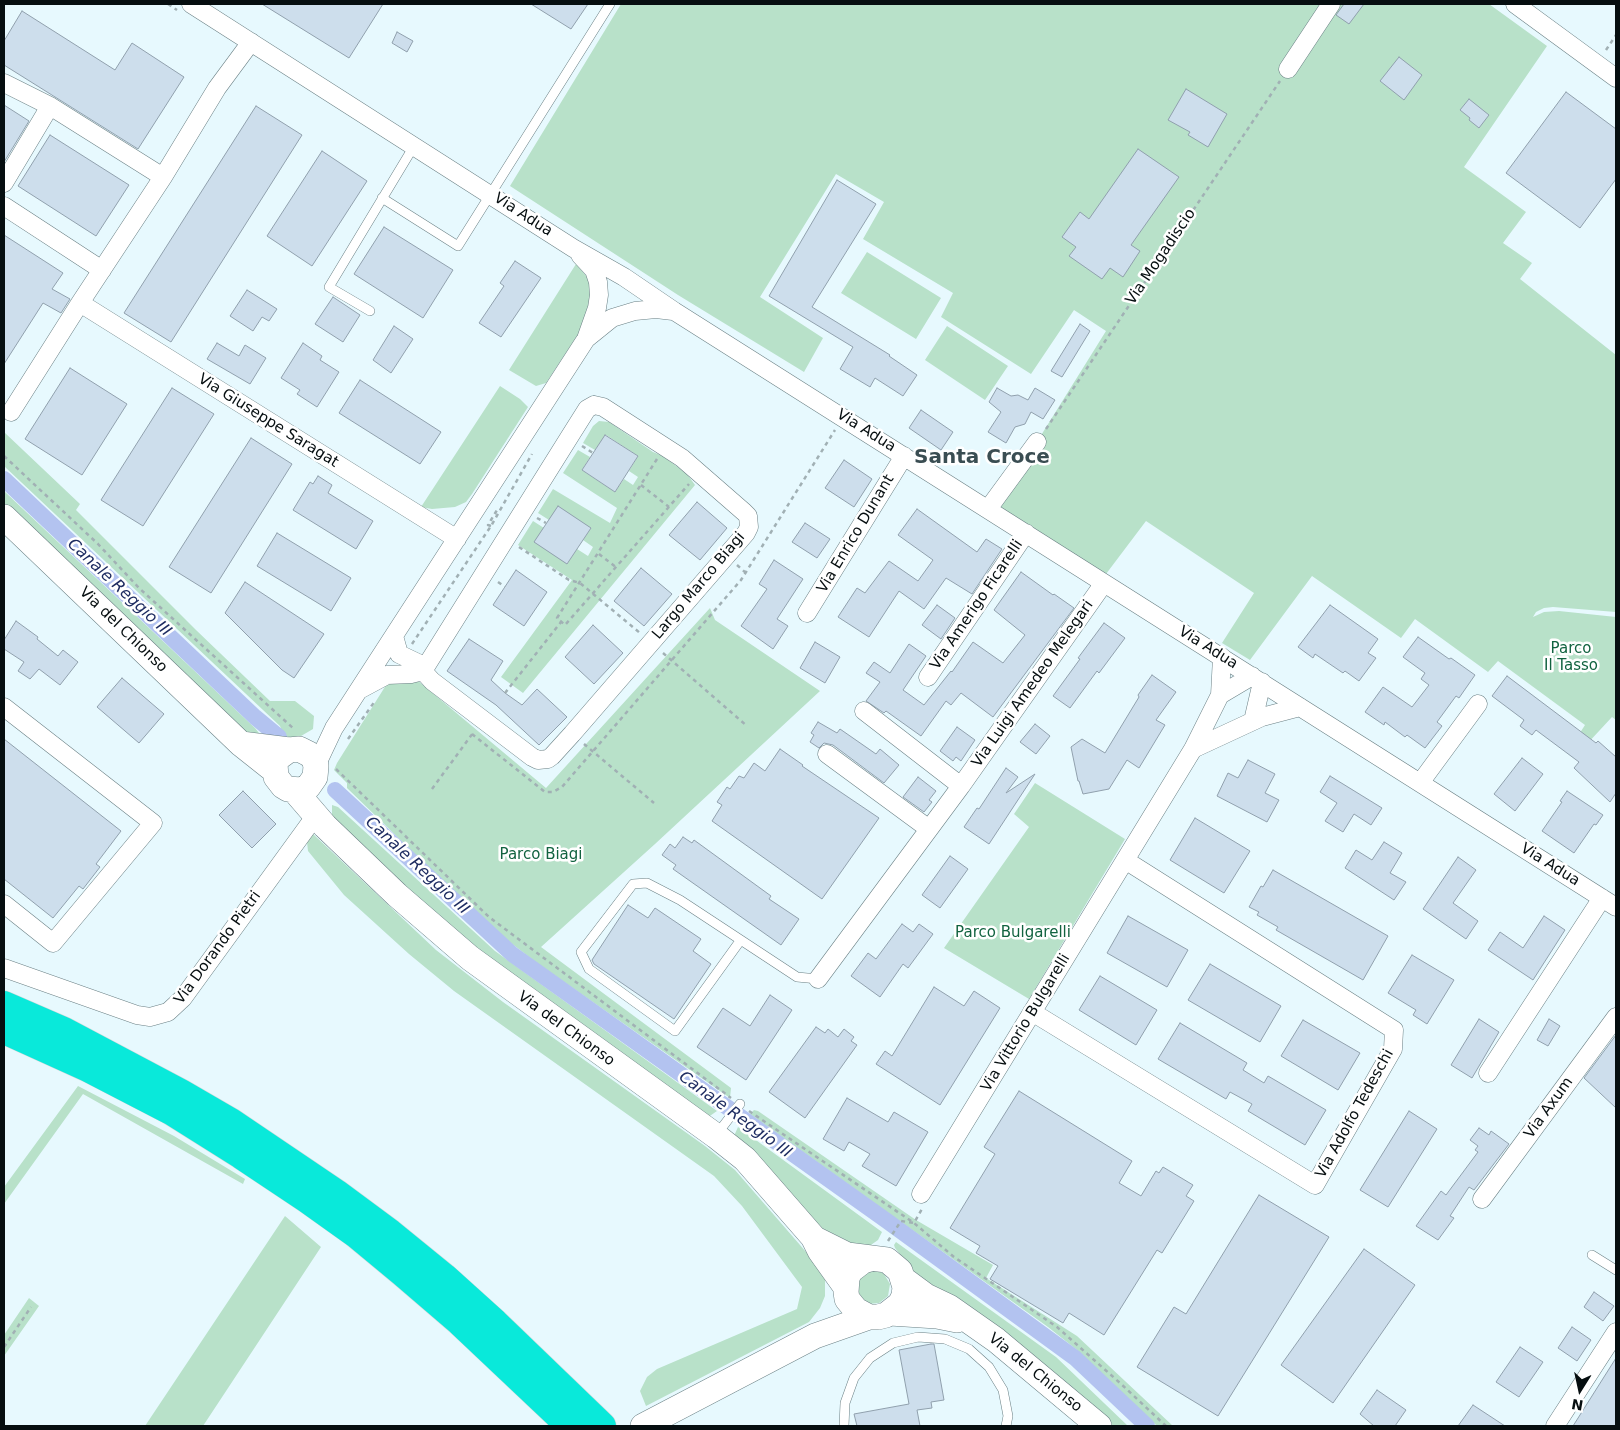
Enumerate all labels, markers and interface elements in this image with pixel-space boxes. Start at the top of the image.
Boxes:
street label: Via Adua [490,189,556,241]
street label: Via Mogadiscio [1122,206,1200,308]
street label: Via Giuseppe Saragat [194,370,342,472]
street label: Via Adua [833,406,899,456]
district label: Santa Croce [914,446,1050,470]
street label: Via Enrico Dunant [814,472,898,596]
street label: Largo Marco Biagi [649,529,749,643]
water label: Canale Reggio III [63,535,175,641]
street label: Via Amerigo Ficarelli [927,537,1027,673]
street label: Via del Chionso [75,583,171,677]
street label: Via Luigi Amedeo Melegari [968,597,1098,771]
street label: Via Adua [1175,623,1241,673]
park label: Parco Il Tasso [1544,640,1598,675]
water label: Canale Reggio III [361,813,473,919]
street label: Via Adua [1517,840,1583,890]
park label: Parco Biagi [500,846,582,864]
street label: Via Dorando Pietri [171,888,265,1008]
park label: Parco Bulgarelli [955,924,1071,942]
street label: Via Vittorio Bulgarelli [978,951,1074,1095]
street label: Via del Chionso [514,988,618,1070]
street label: Via Adolfo Tedeschi [1312,1046,1398,1182]
water label: Canale Reggio III [675,1068,795,1162]
street label: Via Axum [1521,1074,1577,1142]
street label: Via del Chionso [984,1330,1086,1416]
north arrow [1555,1365,1605,1415]
text: N [1570,1396,1585,1414]

